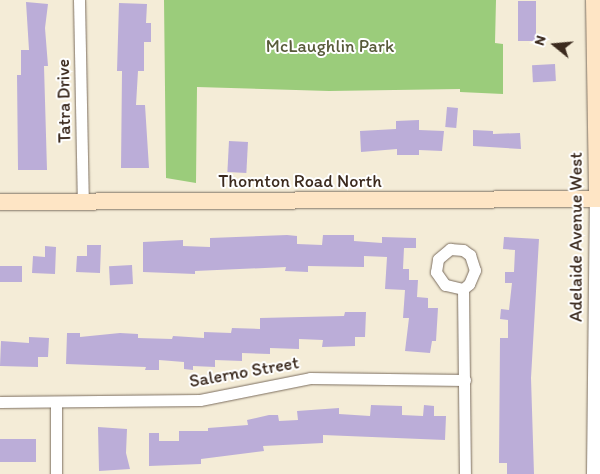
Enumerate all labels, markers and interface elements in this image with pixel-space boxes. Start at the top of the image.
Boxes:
north arrow [530,20,580,70]
text: N [531,33,550,47]
park label: McLaughlin Park [266,35,394,57]
street label: Tatra Drive [52,59,76,143]
street label: Adelaide Avenue West [565,152,587,322]
street label: Thornton Road North [218,170,382,192]
street label: Salerno Street [188,352,300,392]

